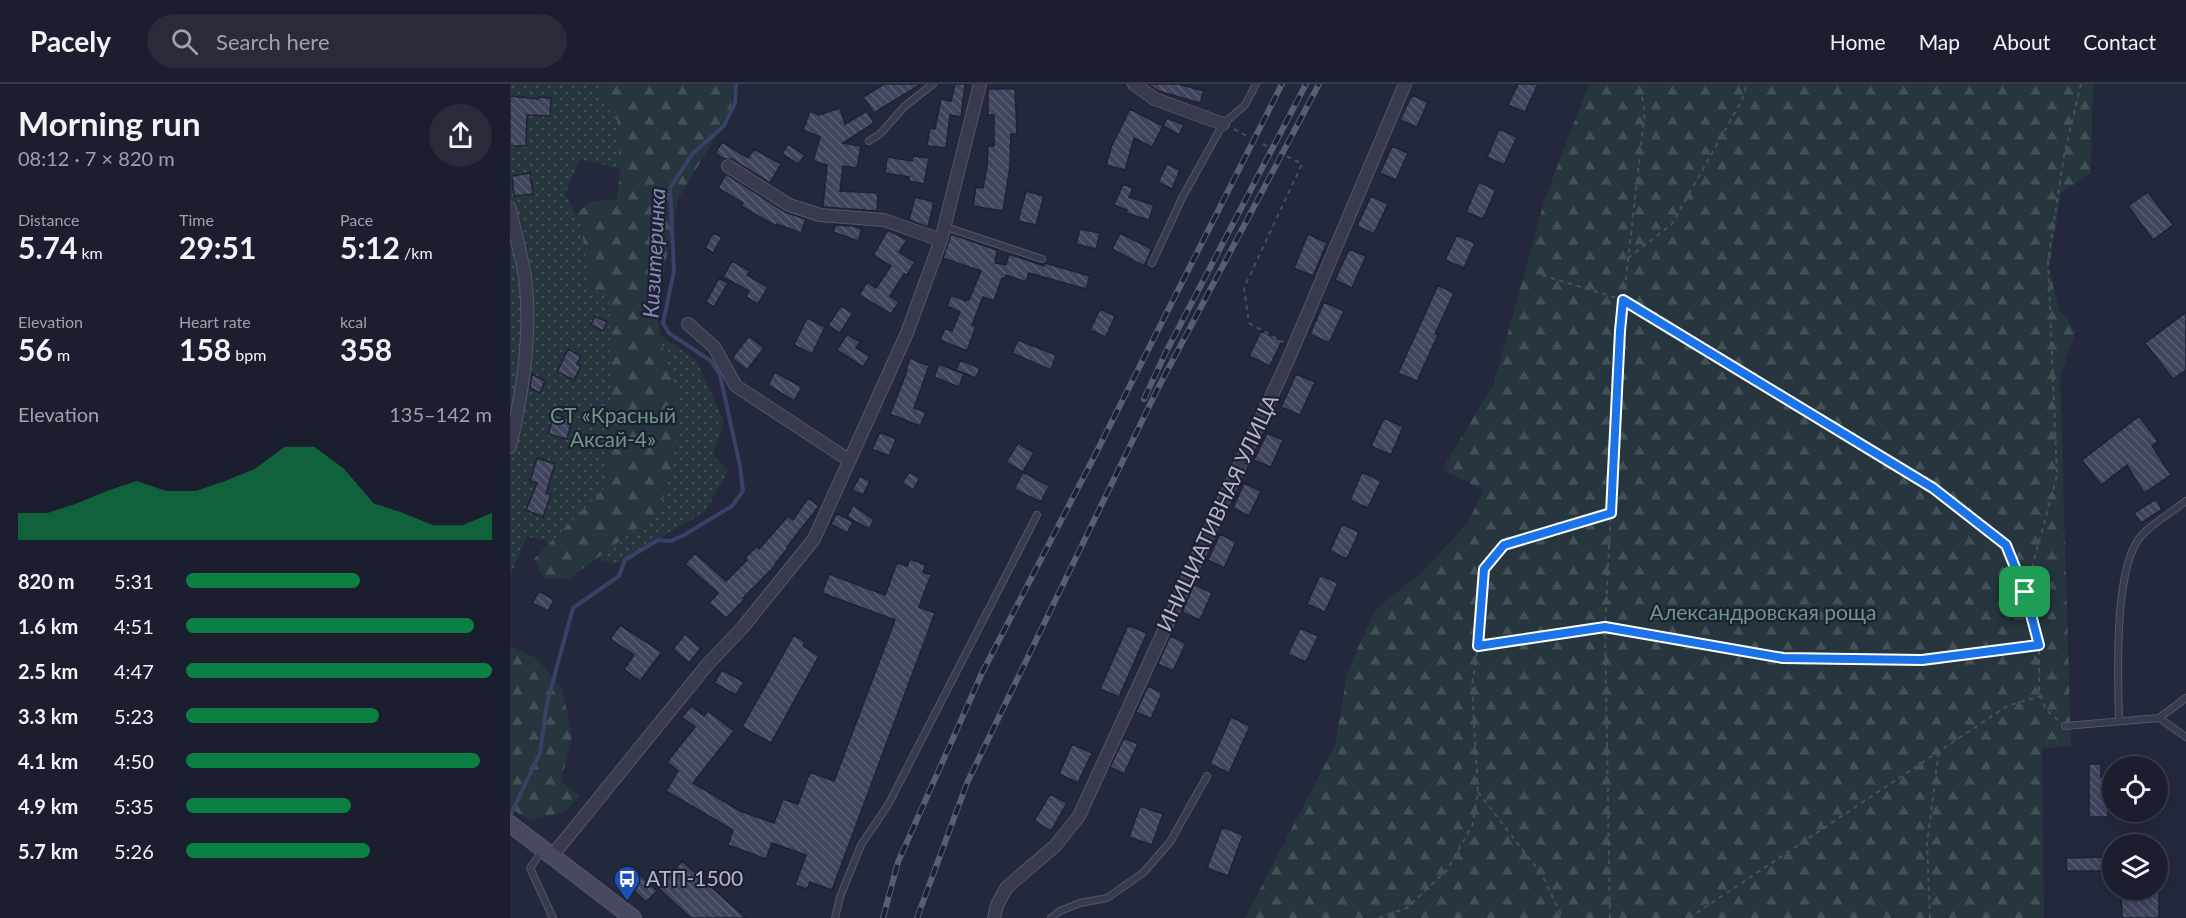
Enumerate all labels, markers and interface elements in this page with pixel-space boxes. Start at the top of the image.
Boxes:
search box [147,14,567,68]
text: Pacely [30,24,111,58]
icon: search [168,25,201,58]
text: Search here [216,28,330,55]
text: Home [1830,29,1886,54]
text: Map [1919,29,1960,54]
text: About [1993,29,2050,54]
text: Contact [2083,29,2156,54]
text: Morning run [18,103,201,143]
button: share [429,104,492,167]
text: 08:12 · 7 × 820 m [18,146,175,170]
water label: Кизитеринка [637,187,670,319]
text: Distance [18,210,79,229]
text: Time [179,210,214,229]
text: Pace [340,210,373,229]
text: 5.74 [18,229,77,265]
text: 29:51 [179,229,256,265]
text: 5:12 [340,229,400,265]
text: km [77,243,103,262]
text: /km [400,243,433,262]
text: Elevation [18,312,83,331]
text: Heart rate [179,312,251,331]
text: kcal [340,312,367,331]
text: 56 [18,331,53,367]
text: 158 [179,331,231,367]
text: 358 [340,331,392,367]
text: m [53,345,70,364]
text: bpm [231,345,266,364]
street label: ИНИЦИАТИВНАЯ УЛИЦА [1151,389,1283,635]
text: Elevation [18,402,99,426]
text: 135–142 m [389,402,492,426]
park label: СТ «Красный Аксай-4» [550,402,676,451]
pin [1999,566,2050,617]
text: 820 m [18,569,74,593]
text: 5:31 [114,569,154,593]
icon: arrive [2008,575,2041,608]
park label: Александровская роща [1650,599,1876,624]
text: 1.6 km [18,614,78,638]
text: 4:51 [114,614,154,638]
text: 2.5 km [18,659,78,683]
text: 4:47 [114,659,154,683]
text: 3.3 km [18,704,78,728]
text: 5:23 [114,704,154,728]
text: 4.1 km [18,749,78,773]
text: 4:50 [114,749,154,773]
map controls [2102,756,2168,900]
button: locate [2102,756,2168,822]
text: 4.9 km [18,794,78,818]
text: 5:35 [114,794,154,818]
button: layers [2102,834,2168,900]
text: 5.7 km [18,839,78,863]
text: 5:26 [114,839,154,863]
bus stop icon: АТП-1500 [612,864,642,902]
place label: АТП-1500 [646,865,743,890]

